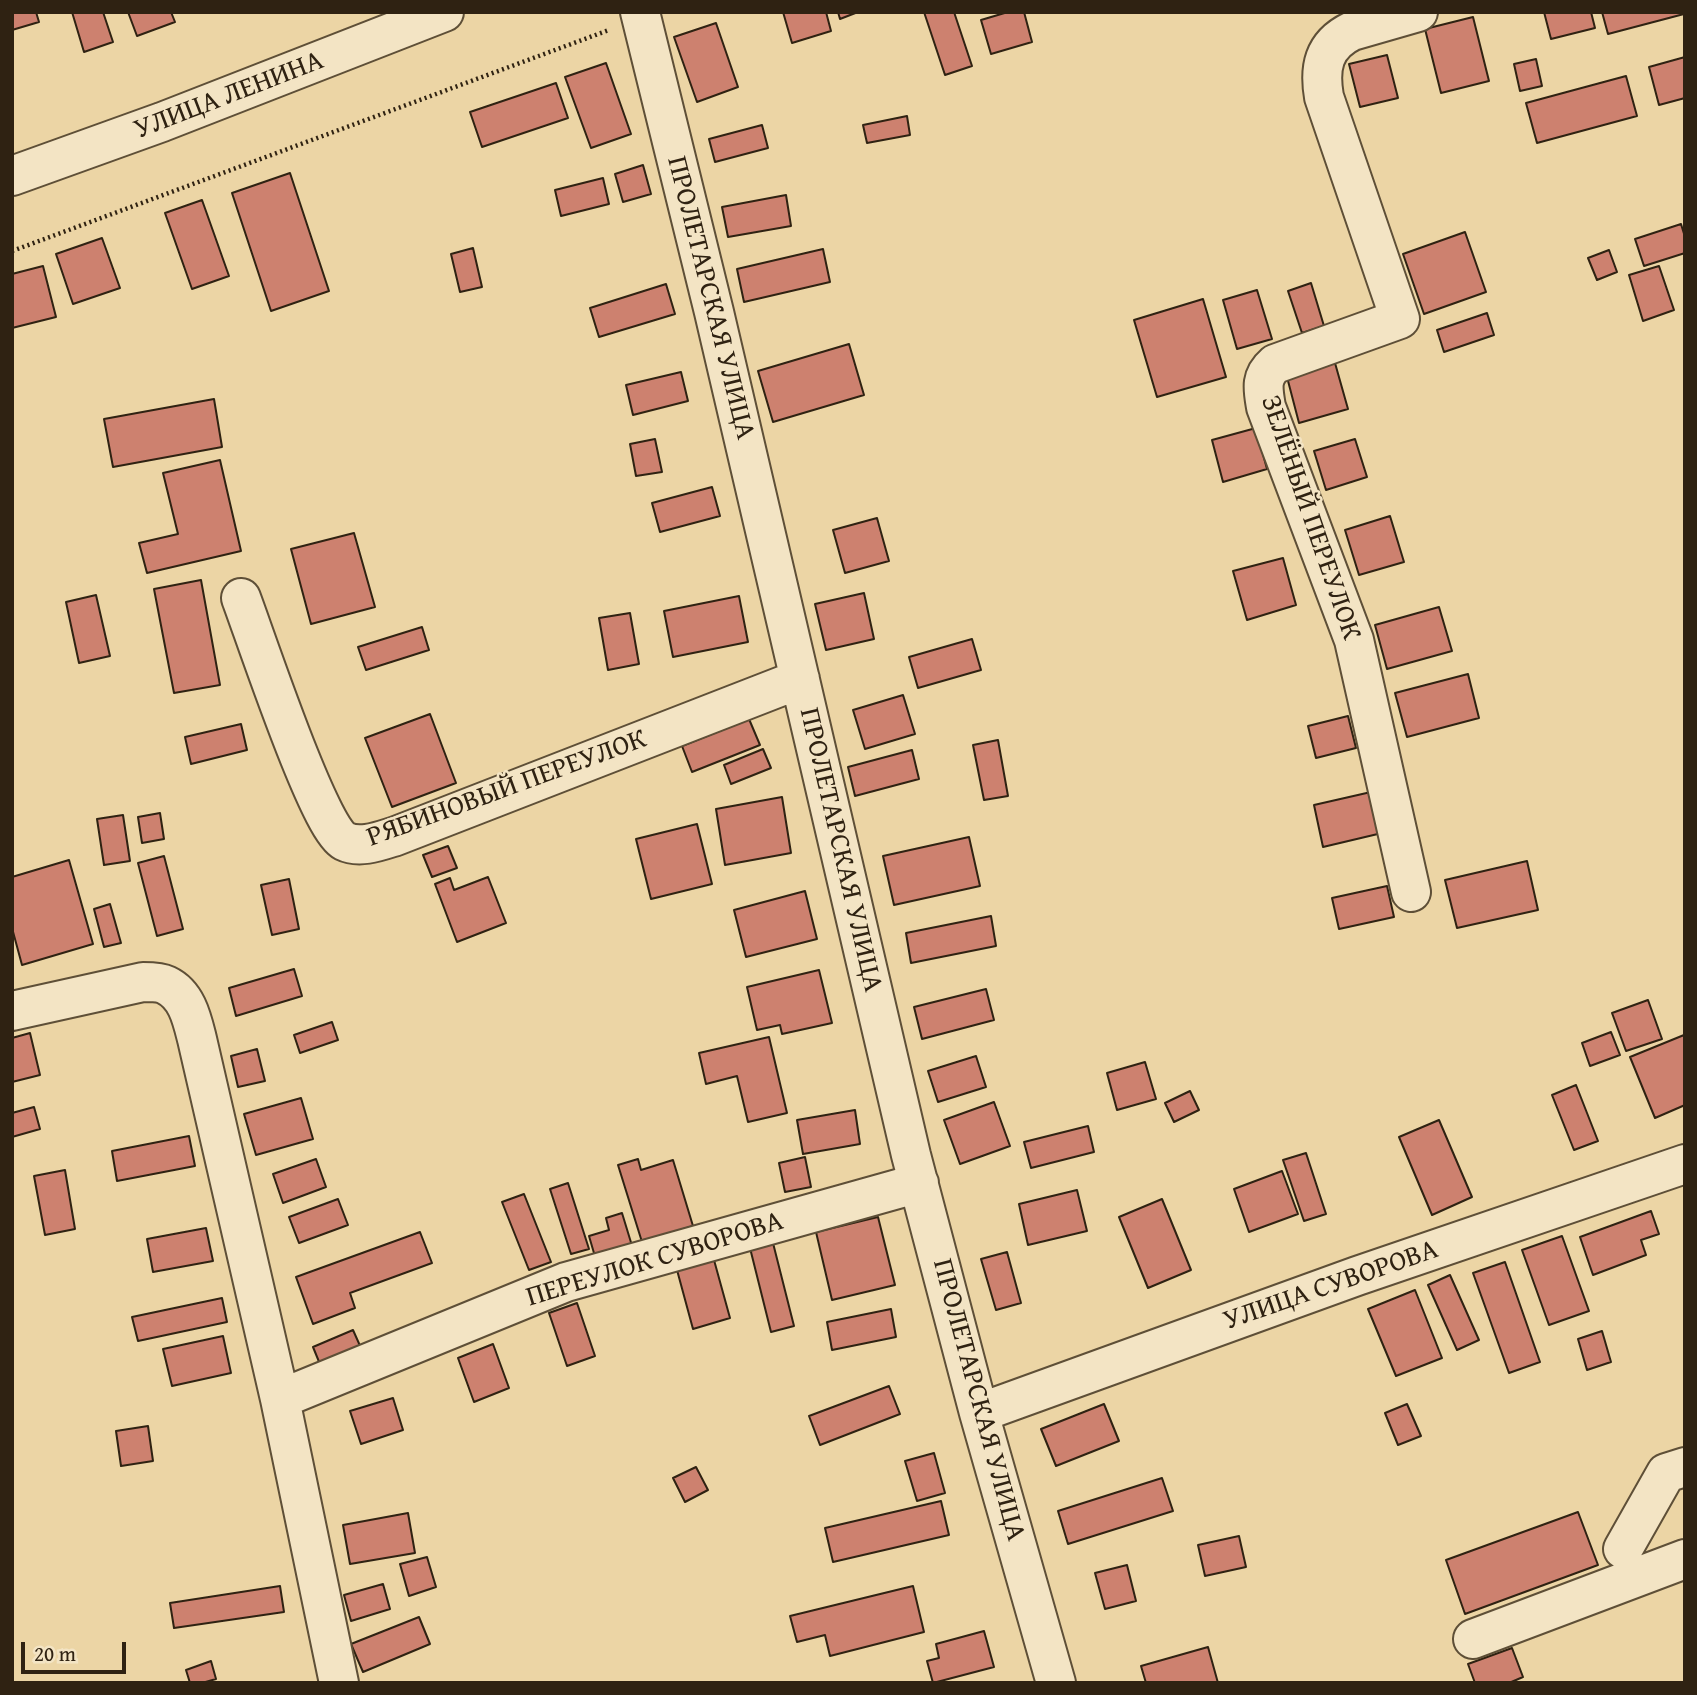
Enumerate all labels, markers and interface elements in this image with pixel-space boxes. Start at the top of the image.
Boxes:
street label: УЛИЦА ЛЕНИНА [130,44,328,148]
street label: ПРОЛЕТАРСКАЯ УЛИЦА [659,153,761,443]
street label: ЗЕЛЁНЫЙ ПЕРЕУЛОК [1252,391,1368,645]
street label: ПРОЛЕТАРСКАЯ УЛИЦА [791,705,889,995]
street label: РЯБИНОВЫЙ ПЕРЕУЛОК [363,723,651,855]
street label: ПЕРЕУЛОК СУВОРОВА [523,1205,787,1315]
street label: УЛИЦА СУВОРОВА [1219,1233,1443,1339]
street label: ПРОЛЕТАРСКАЯ УЛИЦА [924,1255,1032,1545]
scale bar [24,1628,130,1672]
text: 20 m [34,1638,76,1669]

